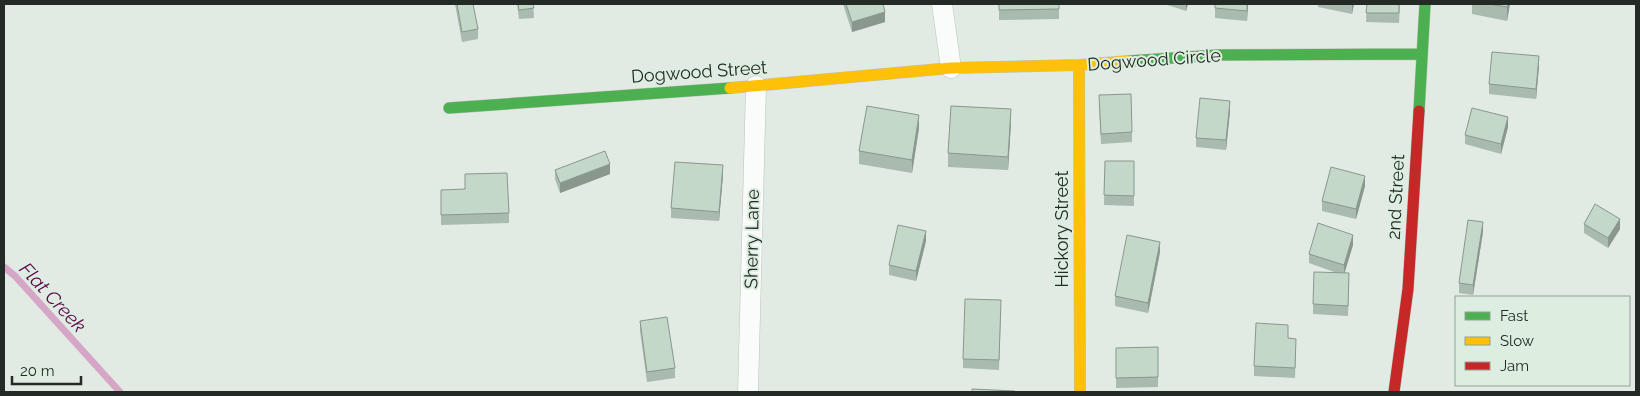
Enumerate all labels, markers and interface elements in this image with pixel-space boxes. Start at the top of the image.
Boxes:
street label: Dogwood Circle [1086,44,1222,75]
street label: Dogwood Street [630,56,768,87]
street label: 2nd Street [1383,154,1408,240]
street label: Hickory Street [1051,171,1072,287]
street label: Sherry Lane [740,188,763,289]
water label: Flat Creek [15,258,91,336]
legend [1455,296,1630,386]
text: Fast [1500,307,1528,325]
text: Slow [1500,332,1534,350]
scale bar [12,354,81,386]
text: Jam [1500,357,1529,375]
text: 20 m [20,362,55,380]

